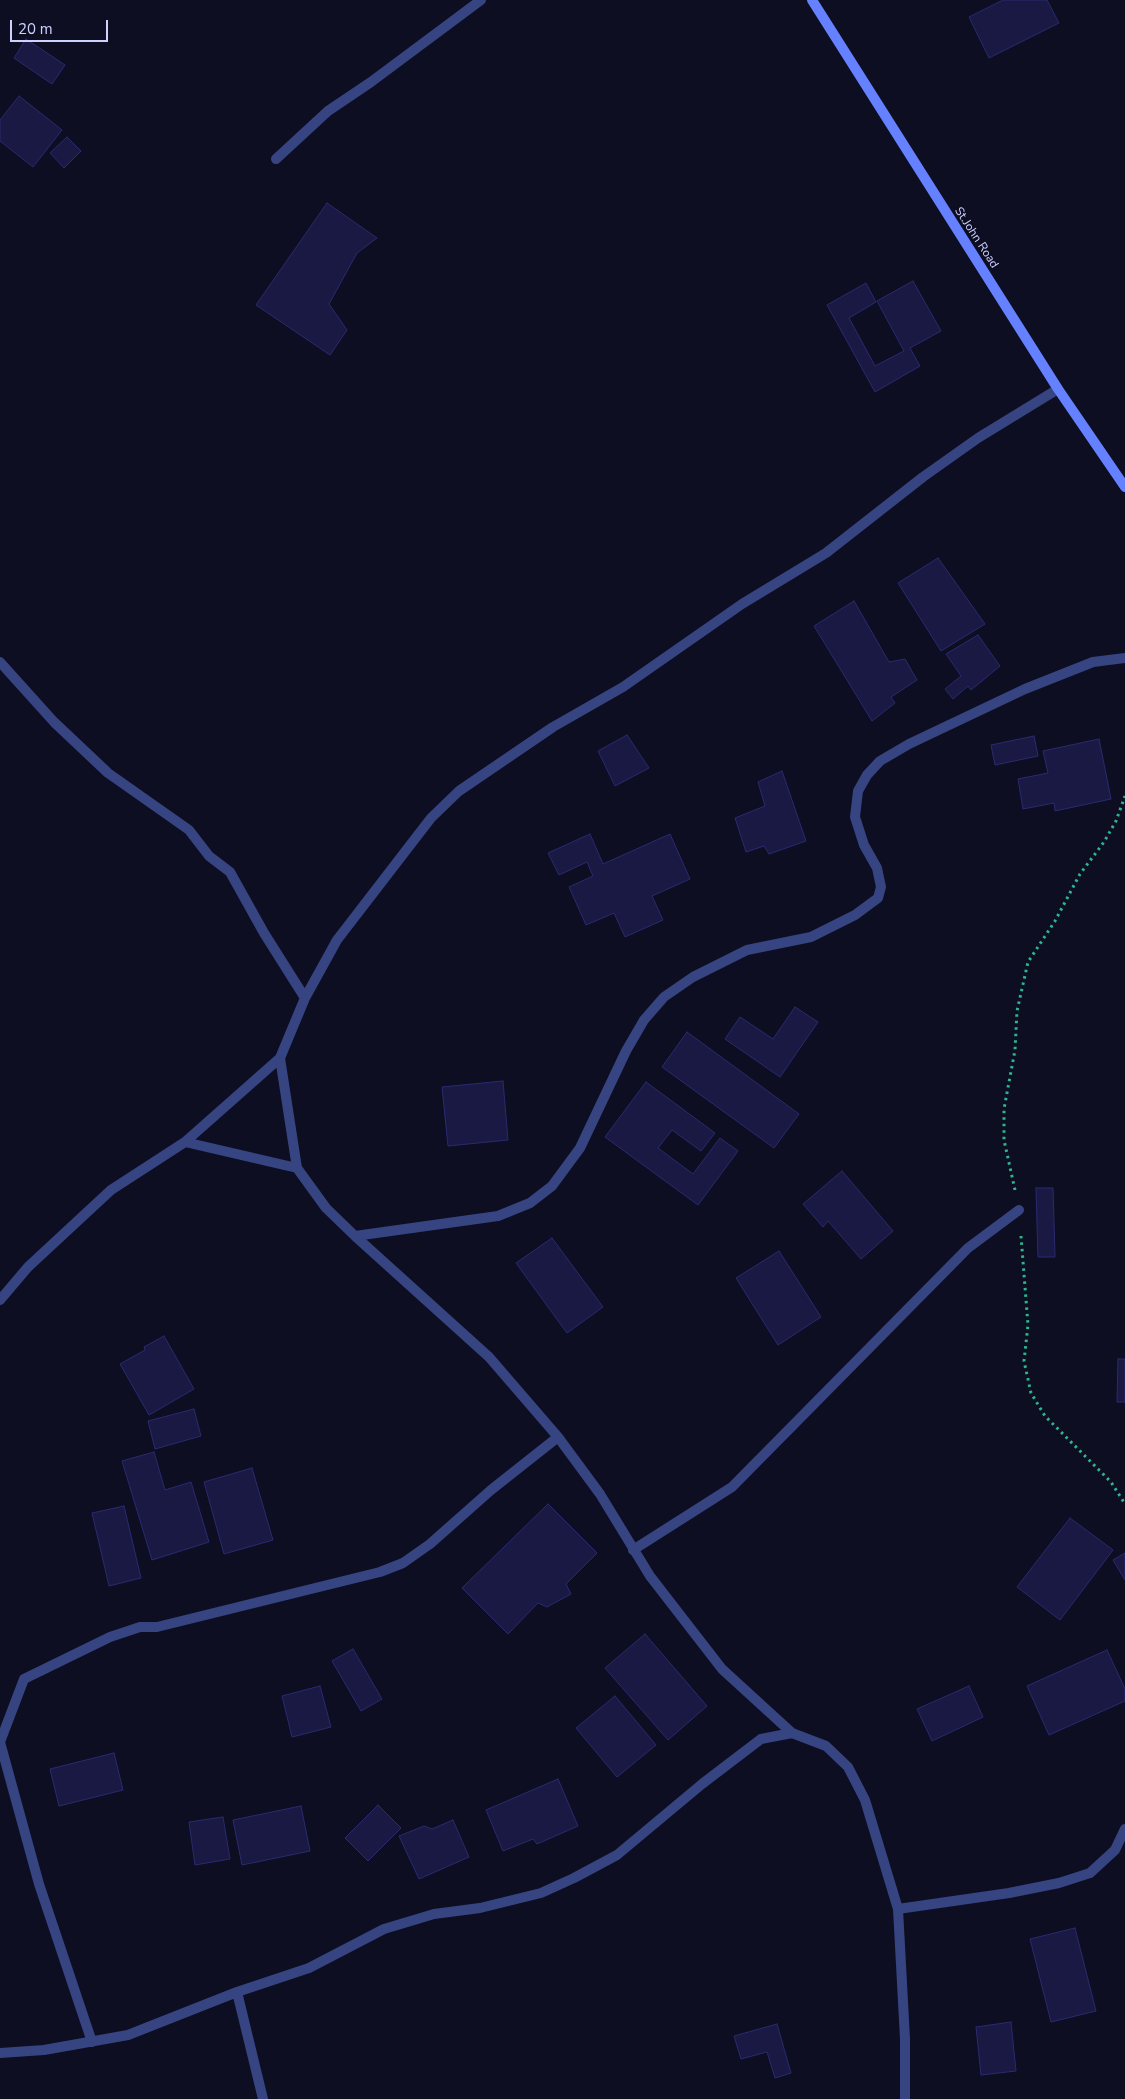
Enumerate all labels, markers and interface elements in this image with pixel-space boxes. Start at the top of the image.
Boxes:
scale bar [12,10,110,42]
text: 20 m [18,19,53,39]
street label: St.John Road [951,205,1001,271]

